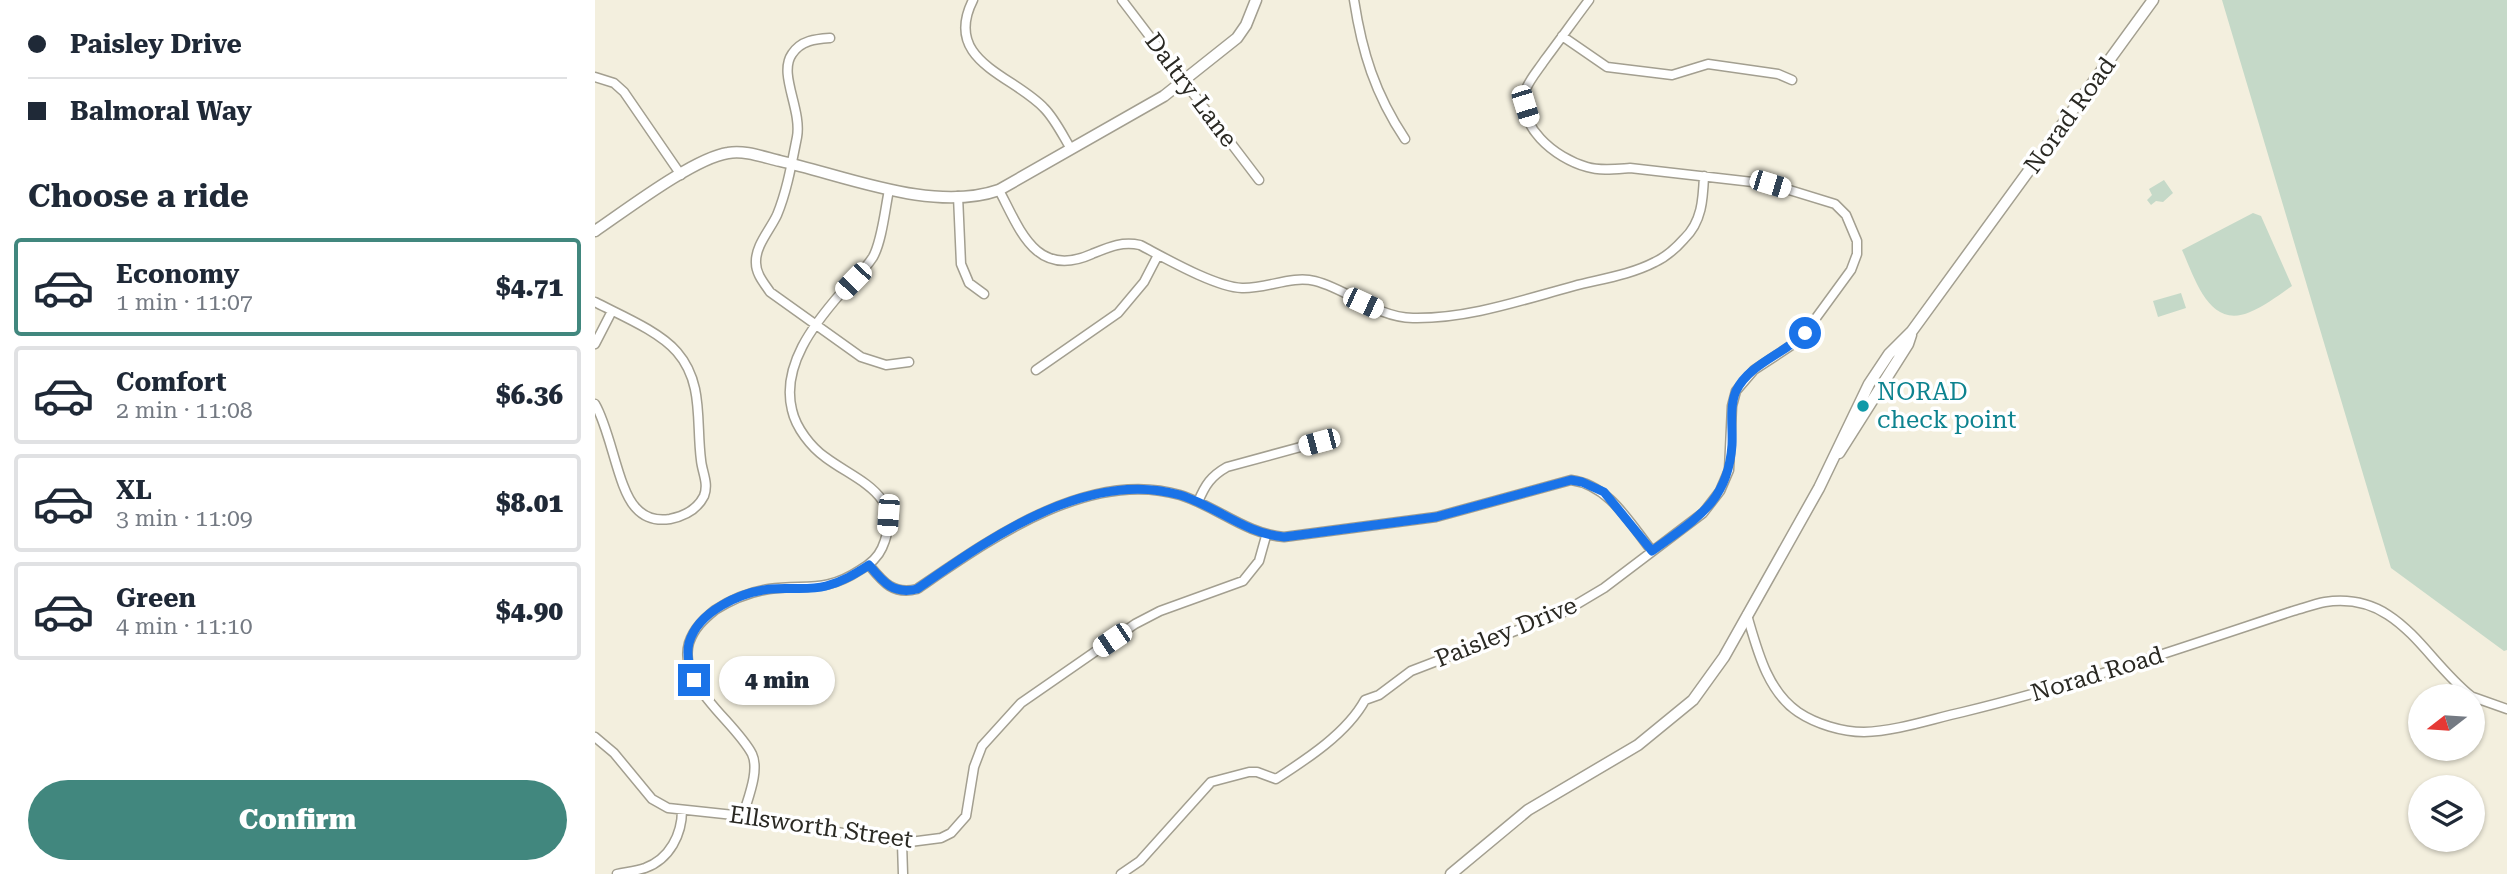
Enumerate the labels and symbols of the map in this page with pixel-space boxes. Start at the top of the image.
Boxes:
street label: Daltry Lane [1139,28,1243,152]
street label: Norad Road [2019,52,2121,178]
car [1509,83,1542,129]
car [1747,168,1794,200]
car [831,259,876,303]
car [1340,285,1387,321]
route start [1789,317,1821,349]
place label: NORAD check point [1877,378,2016,434]
marker: NORAD check point [1855,398,1871,414]
car [1296,426,1343,458]
car [877,493,900,537]
street label: Paisley Drive [1431,591,1581,673]
car [1089,620,1136,660]
street label: Norad Road [2028,641,2166,707]
callout: 4 min [719,656,834,704]
route end [678,664,710,696]
north arrow [2408,684,2485,761]
street label: Ellsworth Street [727,800,915,854]

